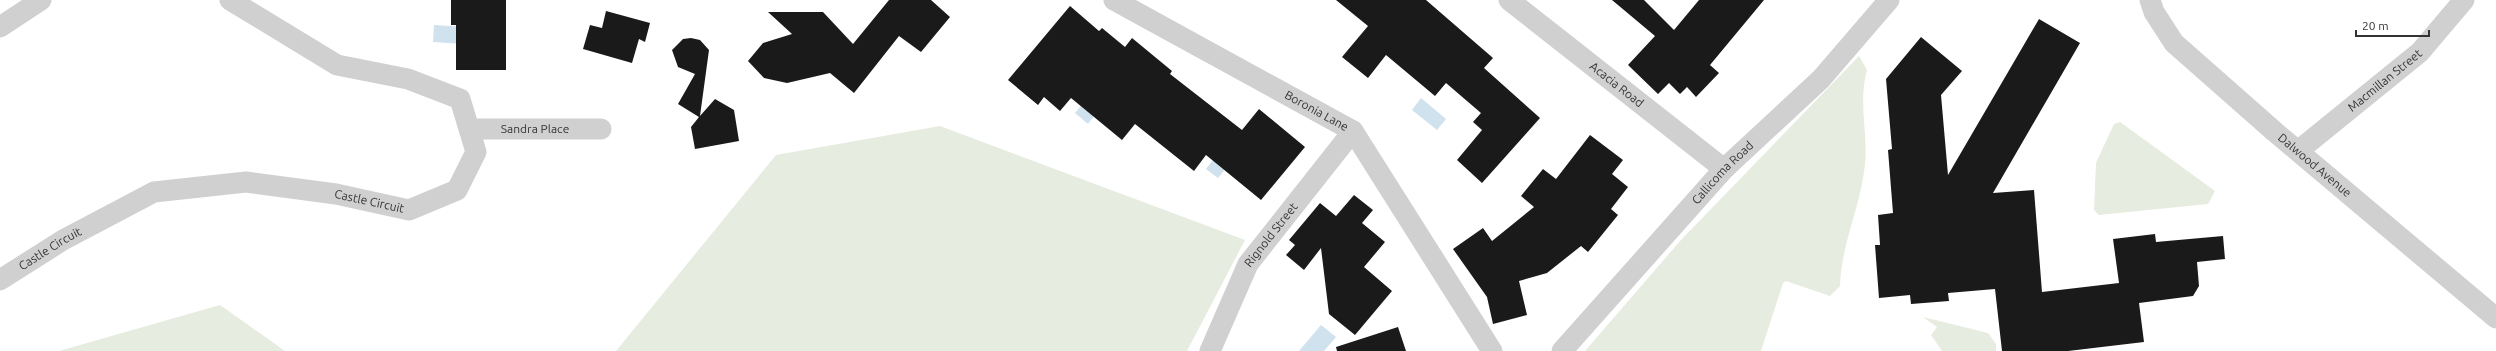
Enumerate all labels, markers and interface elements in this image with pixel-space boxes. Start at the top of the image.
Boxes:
scale bar [2356,12,2429,38]
text: 20 m [2362,19,2389,32]
street label: Macmillan Street [2345,46,2424,114]
street label: Acacia Road [1588,59,1646,109]
street label: Boronia Lane [1283,88,1351,133]
street label: Sandra Place [501,122,569,135]
street label: Dalwood Avenue [2276,131,2354,199]
street label: Callicoma Road [1689,138,1756,206]
street label: Castle Circuit [333,187,406,215]
street label: Rignold Street [1241,200,1300,269]
street label: Castle Circuit [16,224,84,272]

